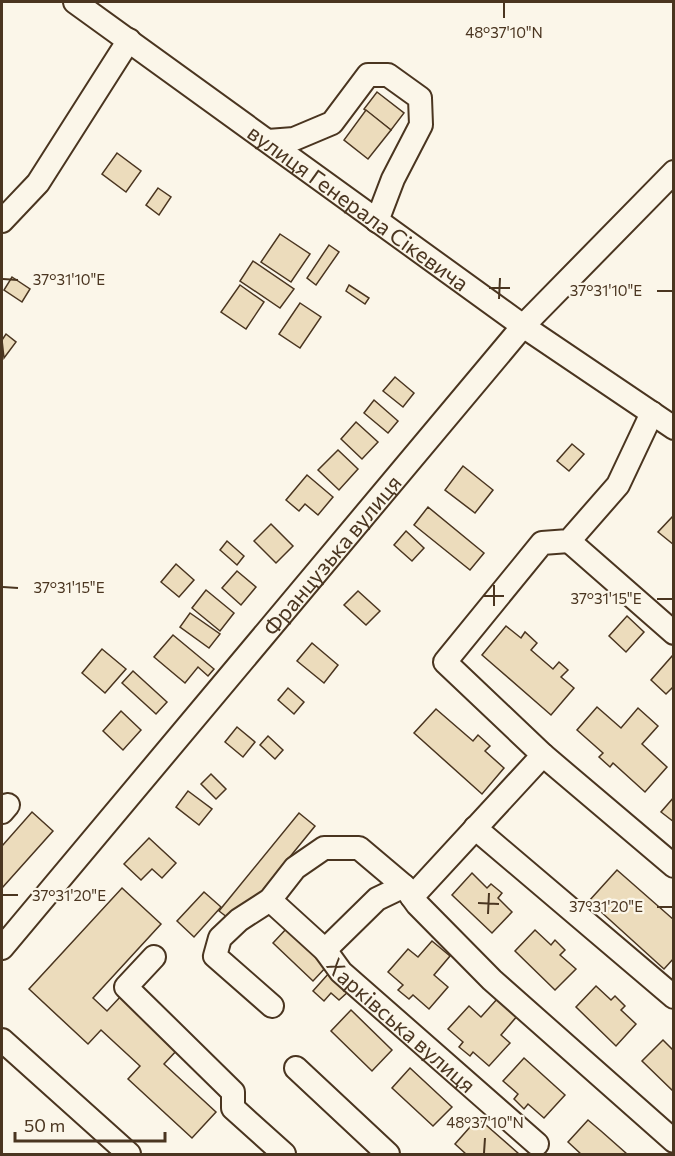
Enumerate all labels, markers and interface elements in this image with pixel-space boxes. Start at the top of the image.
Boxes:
text: 48°37'10"N [465,23,543,41]
street label: вулиця Генерала Сікевича [243,118,474,296]
text: 37°31'10"E [33,270,105,288]
text: 37°31'10"E [570,281,642,299]
street label: Французька вулиця [257,469,406,640]
text: 37°31'15"E [33,578,105,596]
text: 37°31'15"E [570,589,642,607]
text: 37°31'20"E [32,886,106,904]
text: 37°31'20"E [569,897,643,915]
street label: Харківська вулиця [322,952,482,1098]
scale bar [15,1105,165,1143]
text: 48°37'10"N [446,1113,524,1131]
text: 50 m [24,1114,65,1136]

